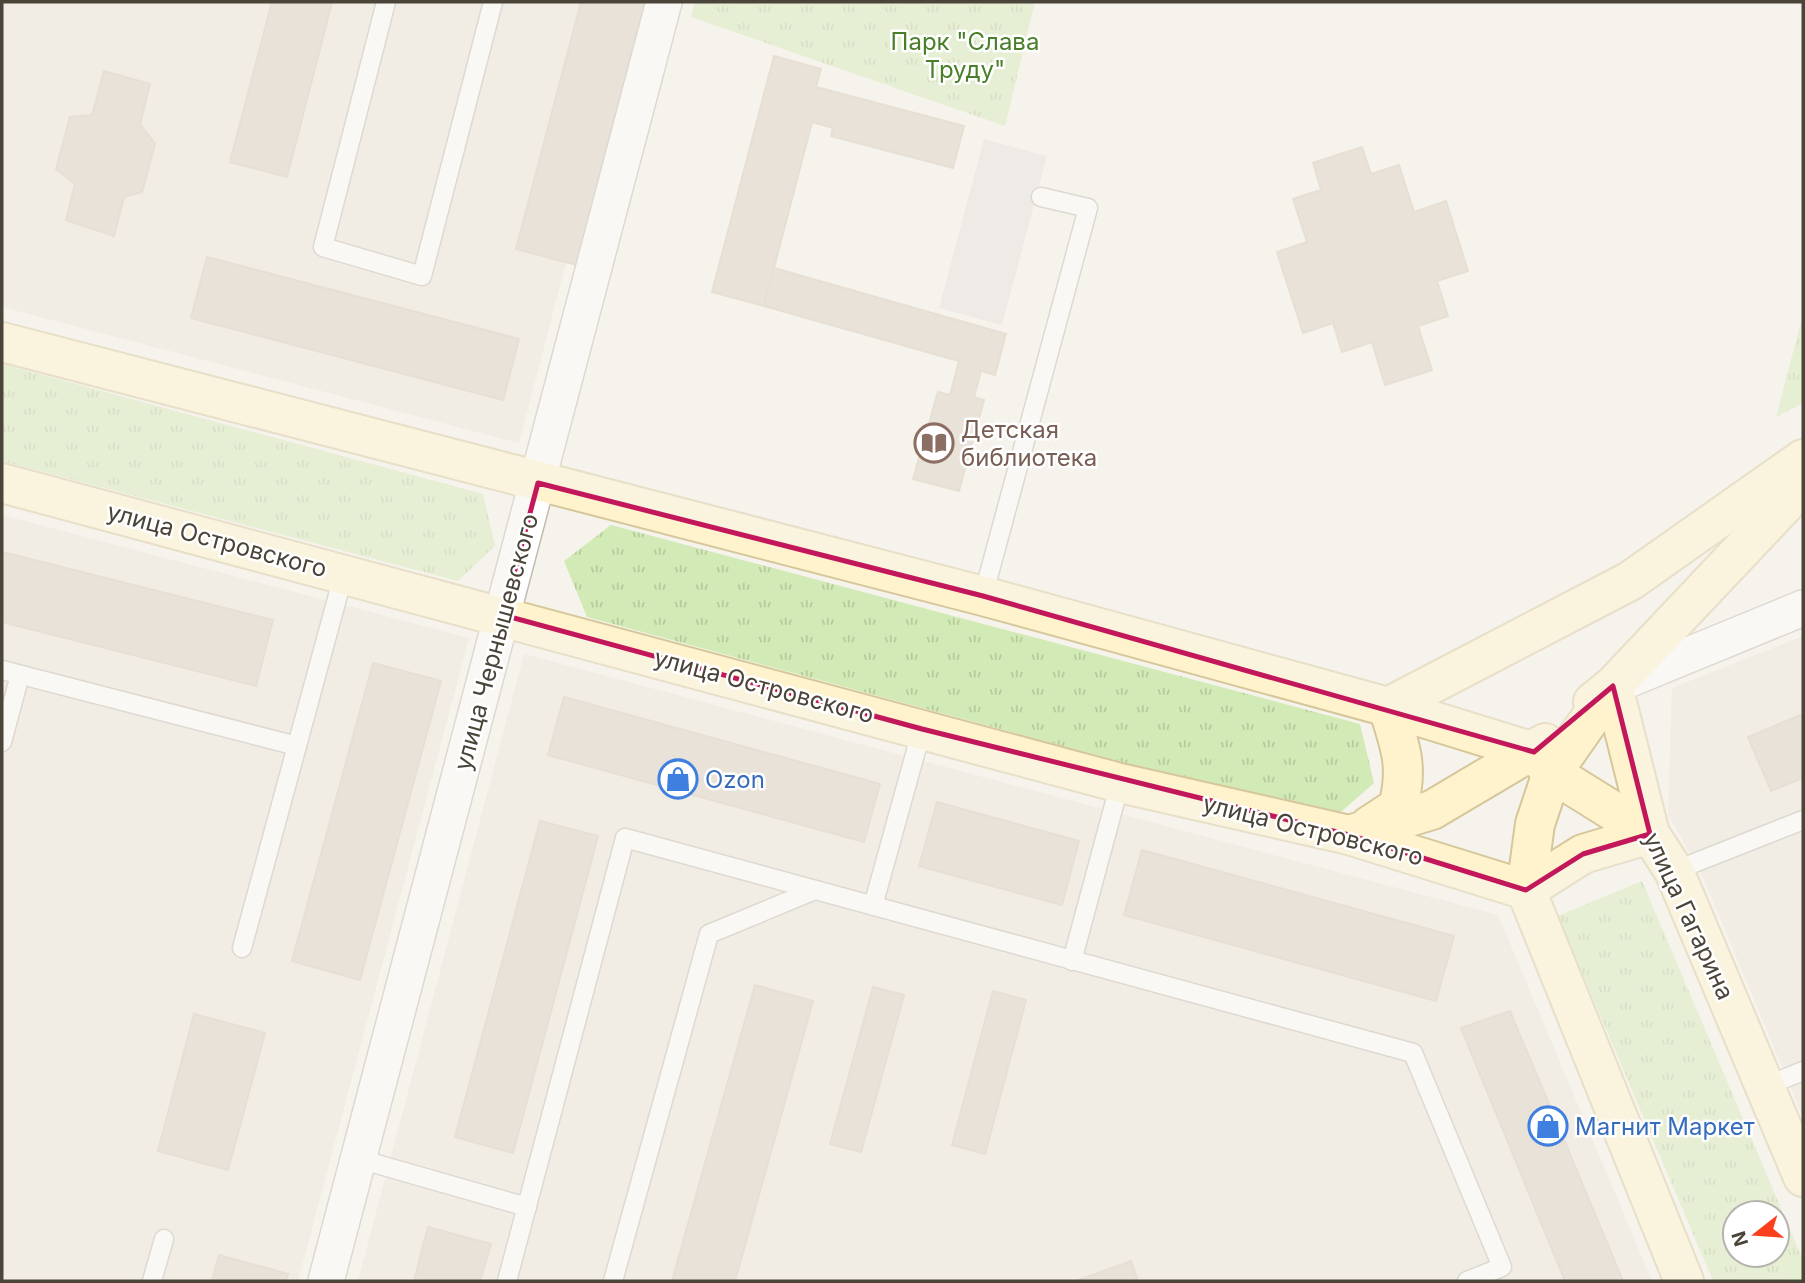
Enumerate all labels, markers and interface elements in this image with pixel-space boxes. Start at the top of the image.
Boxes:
park label: Парк "Слава Труду" [891,27,1039,84]
place label: Детская библиотека [961,415,1097,472]
library icon: Детская библиотека [913,422,955,464]
street label: улица Островского [104,497,330,583]
street label: улица Чернышевского [448,510,544,774]
street label: улица Островского [651,643,877,729]
shop icon: Ozon [657,758,699,800]
place label: Ozon [705,765,765,794]
street label: улица Островского [1200,789,1426,871]
street label: улица Гагарина [1638,828,1740,1004]
shop icon: Магнит Маркет [1527,1105,1569,1147]
place label: Магнит Маркет [1575,1112,1755,1141]
north arrow [1721,1199,1791,1269]
text: N [1727,1229,1753,1249]

